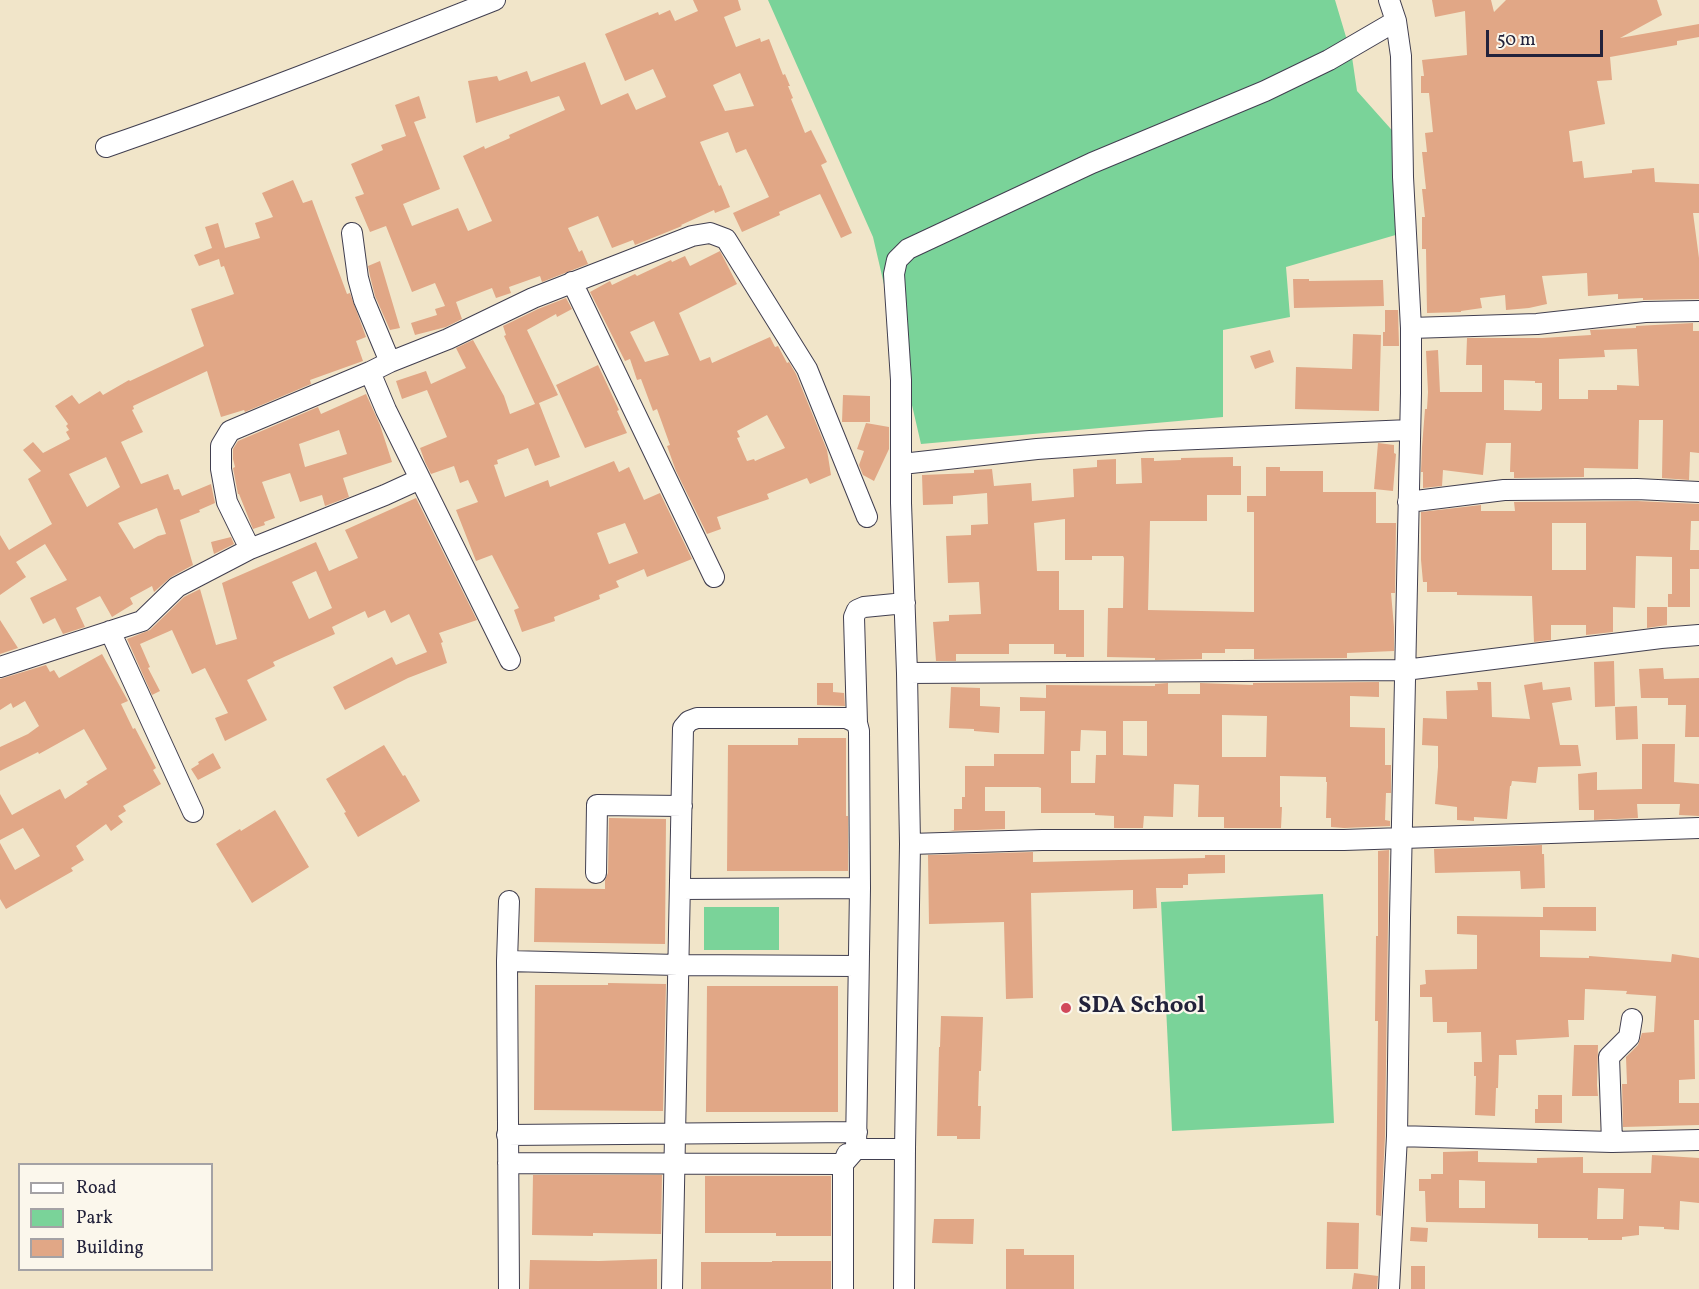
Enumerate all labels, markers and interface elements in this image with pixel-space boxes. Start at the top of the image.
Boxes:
scale bar [1489,18,1606,56]
text: 50 m [1497,28,1536,53]
place label: SDA School [1078,994,1205,1022]
marker: SDA School [1059,1001,1073,1015]
legend [18,1163,213,1271]
text: Road [76,1176,117,1201]
text: Park [76,1206,113,1231]
text: Building [76,1236,144,1261]

